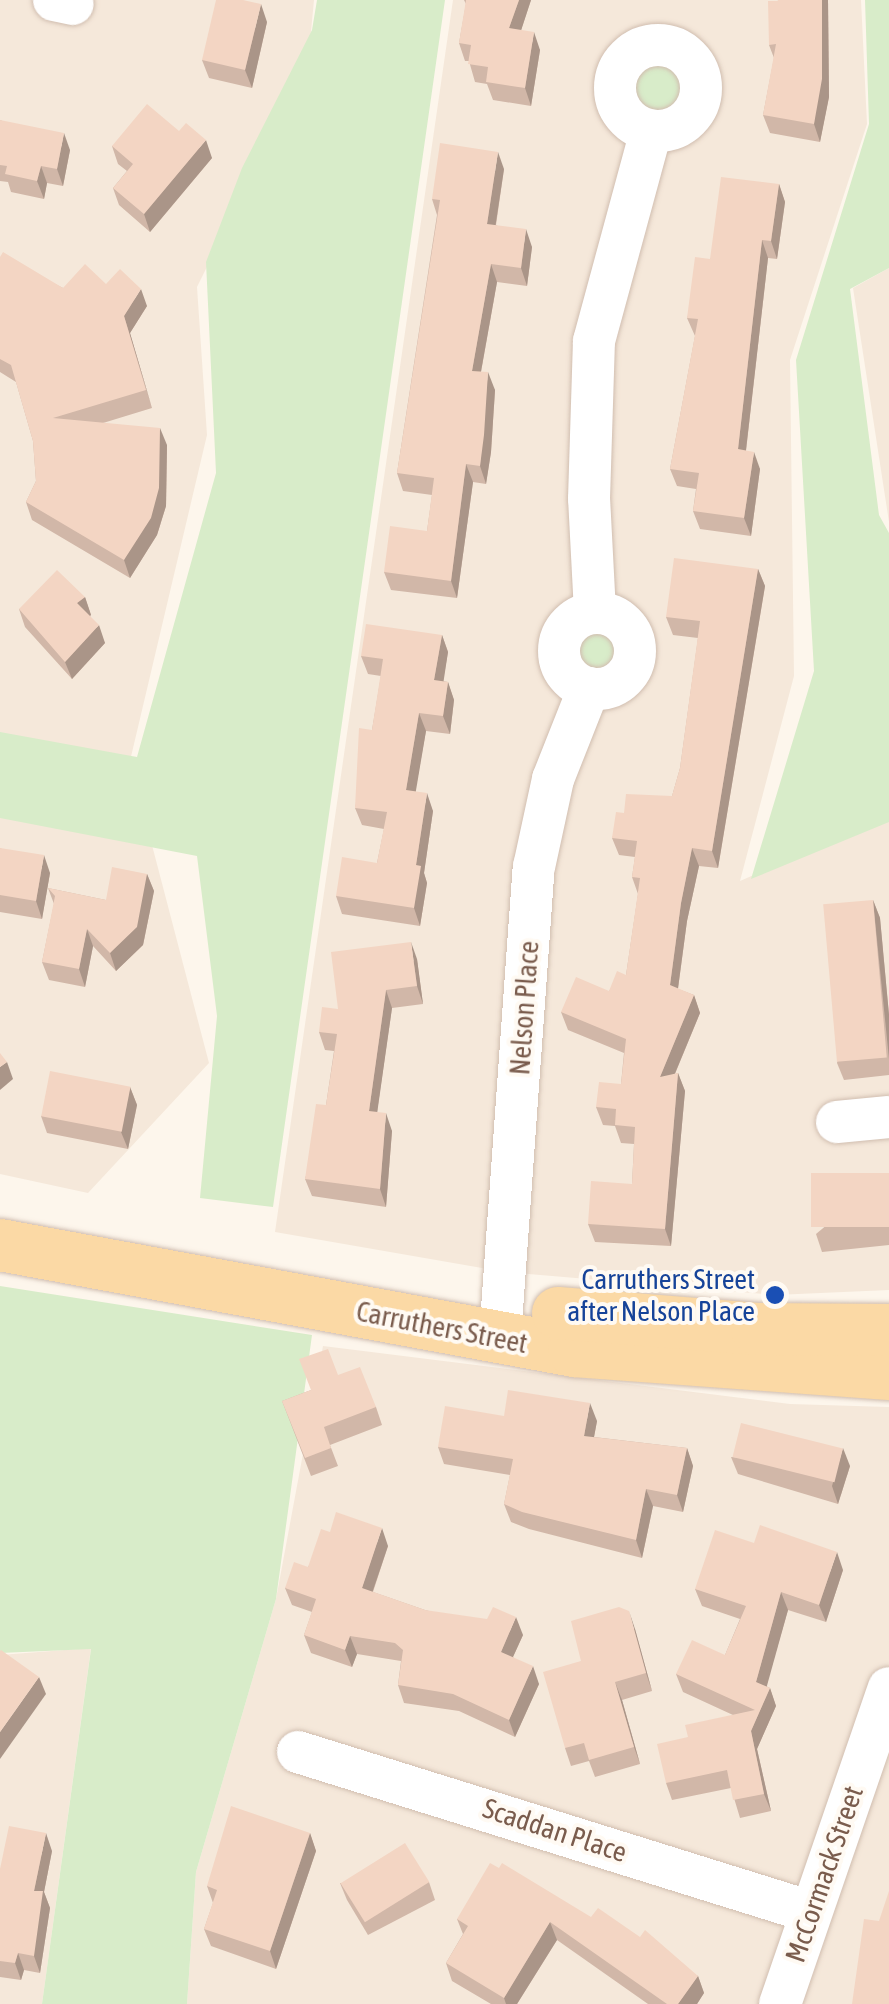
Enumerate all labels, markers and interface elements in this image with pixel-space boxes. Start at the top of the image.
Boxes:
street label: Nelson Place [503,940,545,1076]
place label: Carruthers Street after Nelson Place [567,1262,755,1328]
marker: Carruthers Street after Nelson Place [764,1284,786,1306]
street label: Carruthers Street [354,1294,530,1360]
street label: McCormack Street [778,1781,870,1967]
street label: Scaddan Place [479,1791,631,1869]

